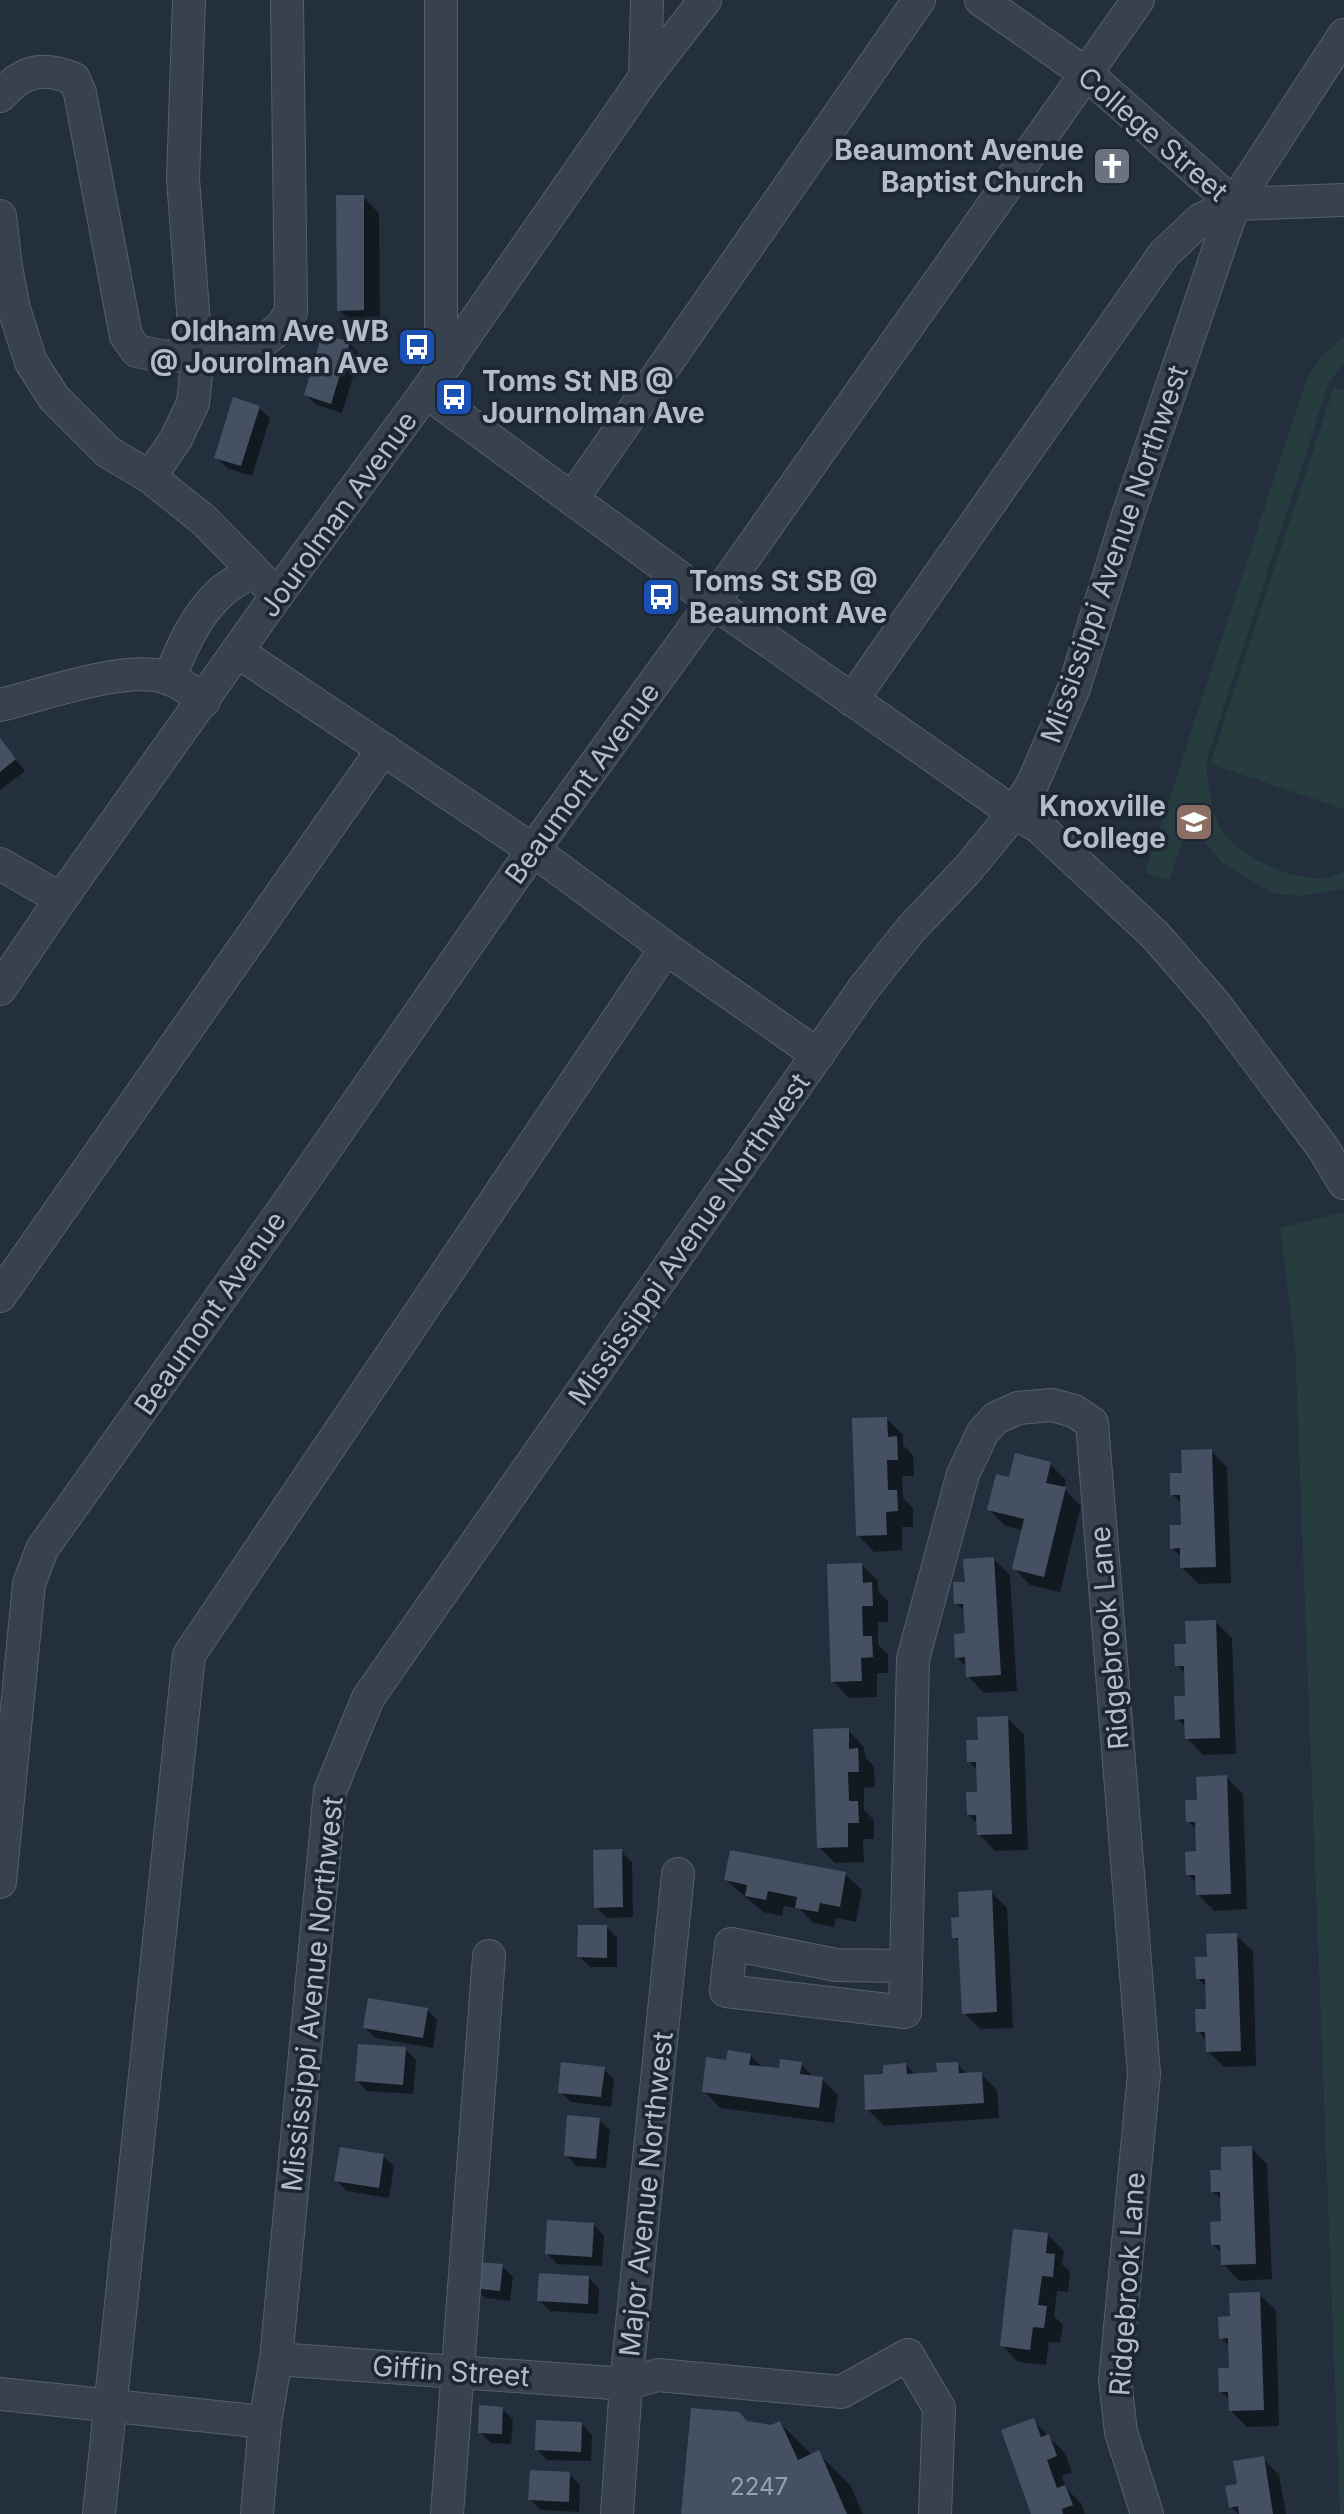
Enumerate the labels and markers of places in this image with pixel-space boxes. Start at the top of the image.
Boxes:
place label: Beaumont Avenue Baptist Church [834,133,1084,199]
church icon: Beaumont Avenue Baptist Church [1091,145,1133,187]
place label: Oldham Ave WB @ Jourolman Ave [150,314,389,380]
bus stop icon: Oldham Ave WB @ Jourolman Ave [396,326,438,368]
place label: Toms St NB @ Journolman Ave [482,364,705,430]
bus stop icon: Toms St NB @ Journolman Ave [433,376,475,418]
place label: Toms St SB @ Beaumont Ave [689,564,887,630]
bus stop icon: Toms St SB @ Beaumont Ave [640,576,682,618]
place label: Knoxville College [1039,789,1166,855]
school or university icon: Knoxville College [1173,801,1215,843]

